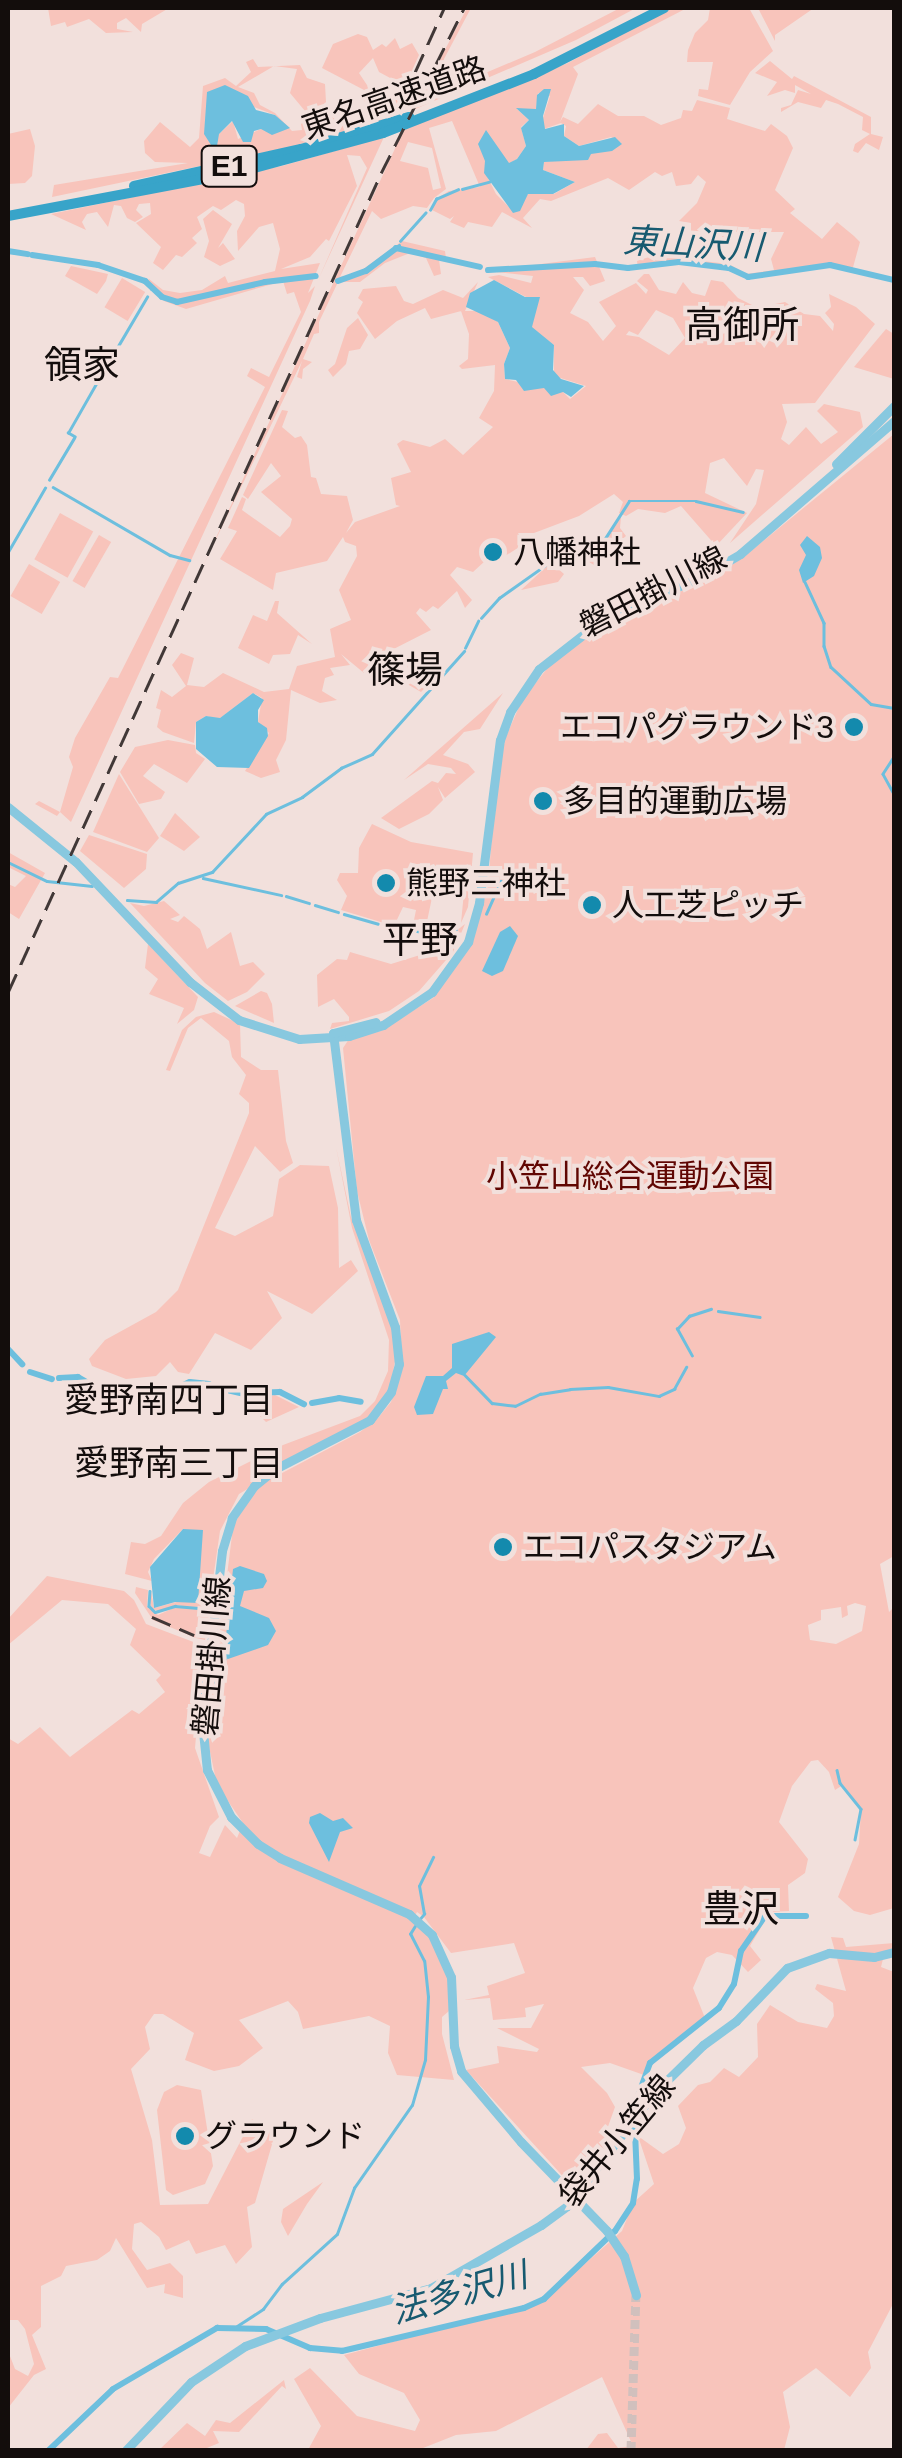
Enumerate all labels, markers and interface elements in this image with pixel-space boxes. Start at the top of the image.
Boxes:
street label: 東名高速道路 [297,49,491,147]
road number: E1 [199,141,259,191]
water label: 東山沢川 [622,219,764,269]
district label: 高御所 [685,303,799,349]
district label: 領家 [44,343,120,389]
place label: 八幡神社 [513,533,641,571]
street label: 磐田掛川線 [573,539,733,645]
marker: 八幡神社 [482,541,504,563]
district label: 篠場 [367,648,443,694]
place label: エコパグラウンド3 [560,708,834,746]
marker: エコパグラウンド3 [843,716,865,738]
place label: 多目的運動広場 [563,782,787,820]
marker: 多目的運動広場 [532,790,554,812]
place label: 熊野三神社 [406,864,566,902]
marker: 熊野三神社 [375,872,397,894]
place label: 人工芝ピッチ [612,886,804,924]
marker: 人工芝ピッチ [581,894,603,916]
district label: 平野 [382,918,458,964]
park label: 小笠山総合運動公園 [486,1157,774,1195]
district label: 愛野南四丁目 [64,1379,274,1421]
district label: 愛野南三丁目 [74,1442,284,1484]
place label: エコパスタジアム [523,1528,779,1566]
marker: エコパスタジアム [492,1536,514,1558]
street label: 磐田掛川線 [186,1575,238,1737]
district label: 豊沢 [703,1887,779,1933]
street label: 袋井小笠線 [551,2067,683,2215]
place label: グラウンド [205,2117,365,2155]
marker: グラウンド [174,2125,196,2147]
water label: 法多沢川 [386,2254,532,2332]

